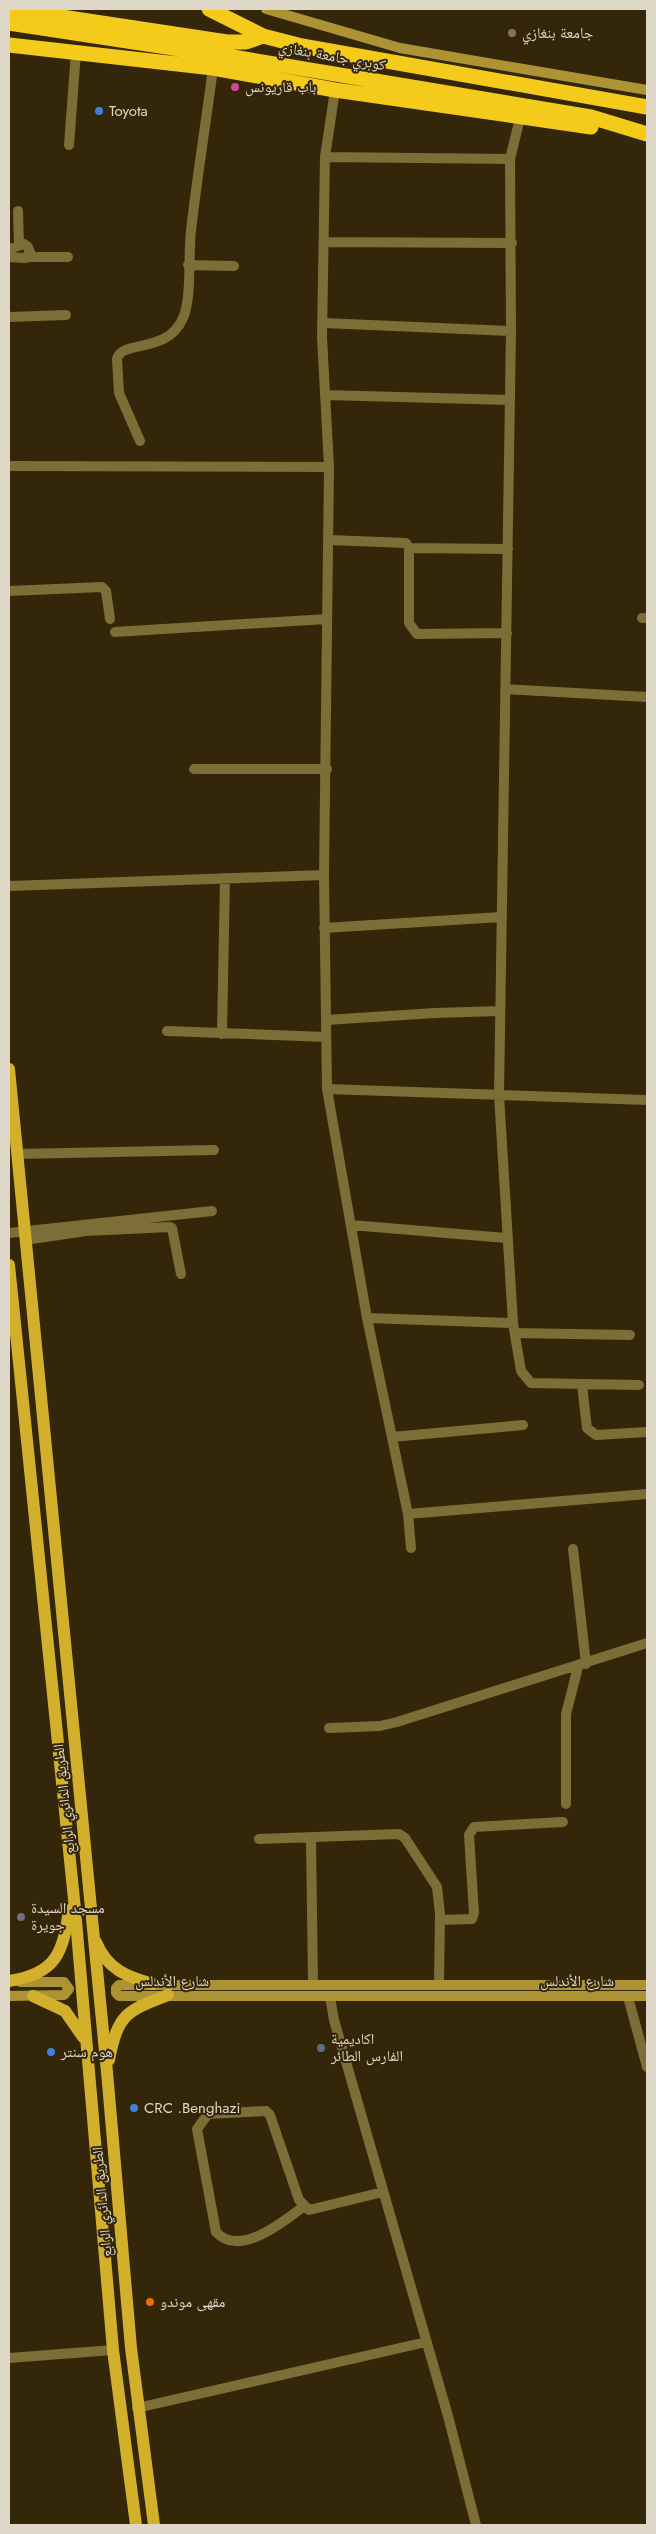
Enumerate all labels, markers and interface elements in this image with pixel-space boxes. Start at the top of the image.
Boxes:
place label: جامعة بنغازي [522,22,594,45]
marker: جامعة بنغازي [506,27,518,39]
street label: كوبري جامعة بنغازي [277,36,387,77]
place label: باب قاريونس [245,76,316,98]
marker: باب قاريونس [229,81,241,93]
place label: Toyota [109,100,148,122]
marker: Toyota [93,105,105,117]
street label: الطريق الدائري الرابع [47,1743,82,1855]
place label: مسجد السيدة جويرة [31,1897,105,1936]
marker: مسجد السيدة جويرة [15,1911,27,1923]
street label: شارع الأندلس [135,1970,209,1992]
street label: شارع الأندلس [540,1970,614,1992]
place label: اكاديمية الفارس الطائر [330,2028,403,2067]
place label: هوم سنتر [60,2041,113,2063]
marker: اكاديمية الفارس الطائر [315,2042,327,2054]
marker: هوم سنتر [45,2046,57,2058]
place label: CRC .Benghazi [144,2097,240,2119]
marker: CRC .Benghazi [128,2102,140,2114]
street label: الطريق الدائري الرابع [86,2146,119,2258]
place label: مقهى موندو [160,2291,225,2313]
marker: مقهى موندو [144,2296,156,2308]

